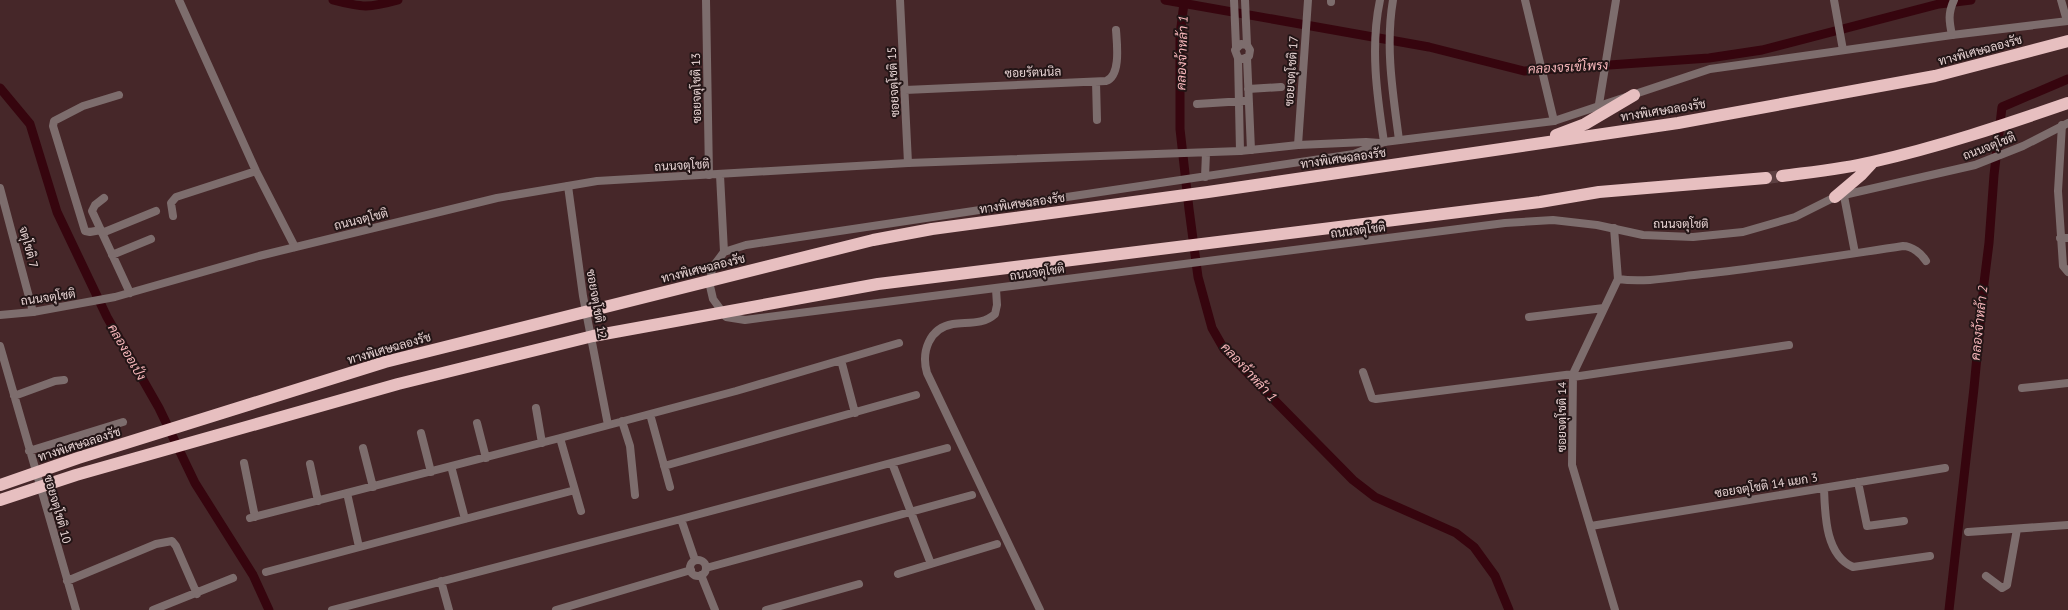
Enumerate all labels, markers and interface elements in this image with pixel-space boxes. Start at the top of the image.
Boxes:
water label: คลองจ้าหล้า 1 [1172,15,1192,91]
street label: ทางพิเศษฉลองรัช [1936,32,2024,68]
street label: ซอยจตุโชติ 17 [1281,35,1303,107]
street label: ซอยจตุโชติ 15 [884,46,904,118]
street label: ซอยจตุโชติ 13 [688,53,706,123]
water label: คลองจรเข้โพรง [1527,56,1609,78]
street label: ซอยรัตนนิล [1004,64,1062,80]
street label: ทางพิเศษฉลองรัช [1619,96,1707,124]
street label: ถนนจตุโชติ [1960,129,2018,165]
street label: ทางพิเศษฉลองรัช [1299,145,1387,171]
street label: ถนนจตุโชติ [654,156,710,176]
street label: ทางพิเศษฉลองรัช [978,190,1066,216]
street label: ถนนจตุโชติ [332,205,390,235]
street label: ถนนจตุโชติ [1653,216,1709,233]
street label: ถนนจตุโชติ [1330,219,1387,243]
street label: จตุโชติ 7 [14,224,42,270]
street label: ทางพิเศษฉลองรัช [659,250,747,286]
street label: ถนนจตุโชติ [1009,261,1066,285]
street label: ซอยจตุโชติ 12 [582,268,611,340]
water label: คลองจ้าหล้า 2 [1967,285,1991,361]
street label: ถนนจตุโชติ [20,286,77,310]
water label: คลองออเป้ง [104,321,150,383]
street label: ทางพิเศษฉลองรัช [345,329,433,367]
water label: คลองจ้าหล้า 1 [1217,339,1281,405]
street label: ซอยจตุโชติ 14 [1554,381,1571,452]
street label: ทางพิเศษฉลองรัช [36,424,122,464]
street label: ซอยจตุโชติ 14 แยก 3 [1713,469,1819,503]
street label: ซอยจตุโชติ 10 [39,473,75,546]

